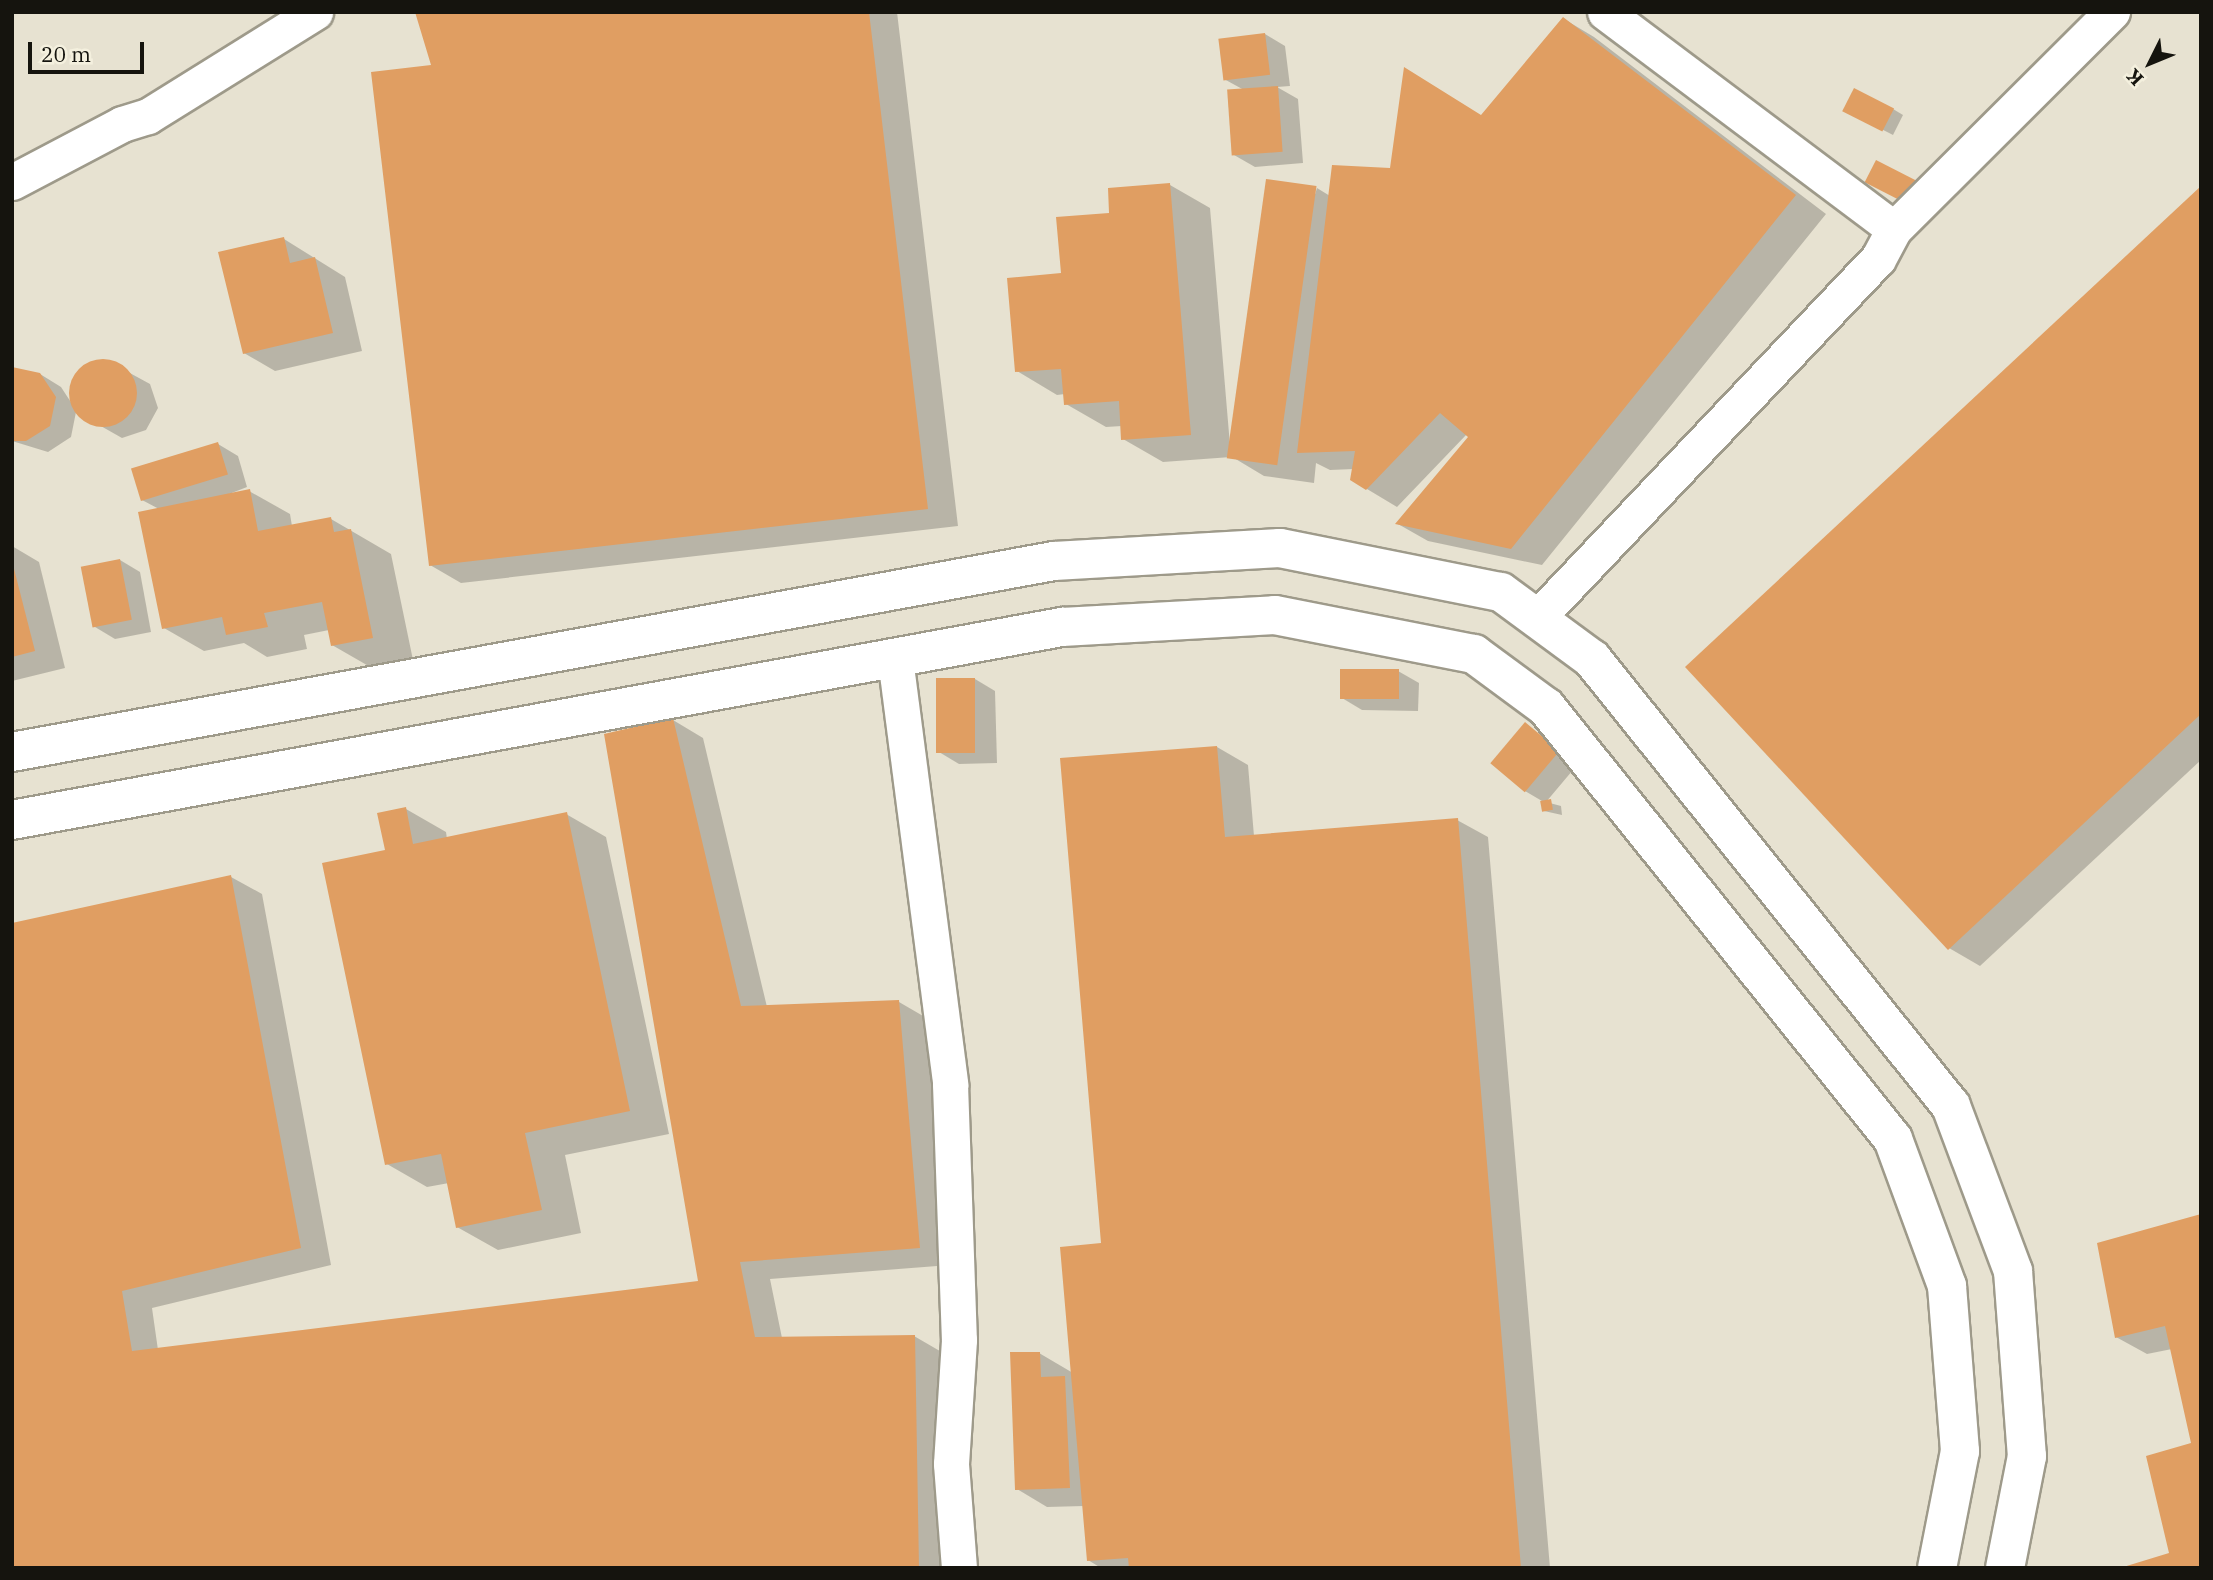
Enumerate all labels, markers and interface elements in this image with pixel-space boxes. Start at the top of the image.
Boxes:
scale bar [32,28,147,72]
north arrow [2115,28,2185,98]
text: 20 m [41,40,91,68]
text: K [2121,64,2148,91]

